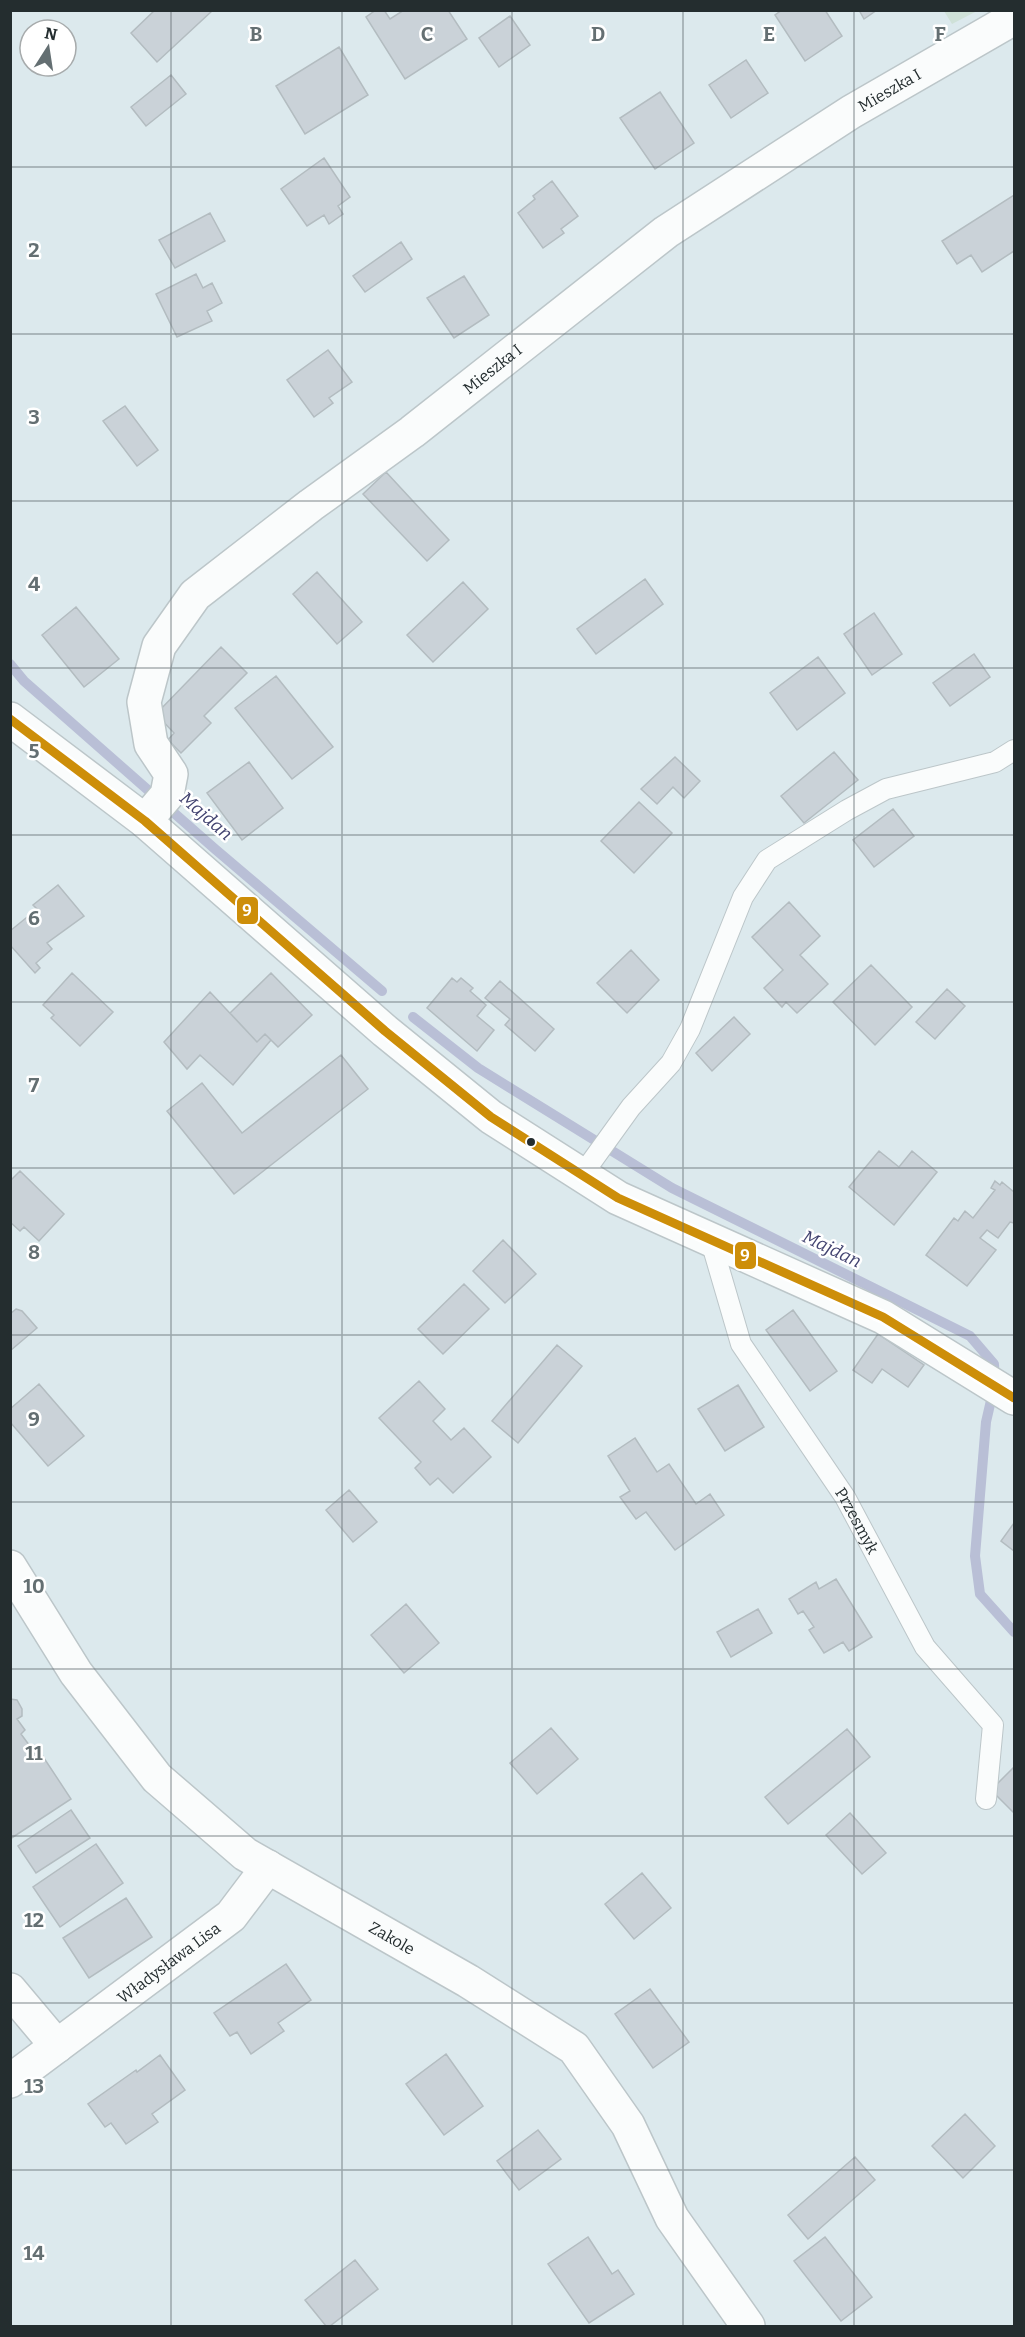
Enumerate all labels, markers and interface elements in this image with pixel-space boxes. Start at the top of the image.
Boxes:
north arrow [18,18,78,78]
text: B [250,22,263,46]
text: C [421,22,433,46]
text: D [591,22,605,46]
text: E [763,22,775,46]
text: F [934,22,946,46]
text: N [43,23,59,44]
street label: Mieszka I [855,64,924,115]
text: 2 [28,238,40,262]
street label: Mieszka I [459,340,525,398]
text: 3 [28,405,40,429]
text: 4 [28,572,40,596]
text: 5 [29,739,40,763]
water label: Majdan [175,787,237,845]
line badge: 9 [236,896,259,925]
text: 9 [242,901,252,920]
text: 6 [28,906,40,930]
text: 7 [29,1073,40,1097]
unlabelled marker [525,1136,537,1148]
water label: Majdan [799,1225,865,1273]
text: 8 [28,1240,40,1264]
line badge: 9 [734,1241,757,1270]
text: 9 [740,1246,750,1265]
text: 9 [28,1407,40,1431]
street label: Przesmyk [832,1484,883,1557]
text: 10 [23,1574,45,1598]
text: 11 [25,1741,43,1765]
text: 12 [24,1908,44,1932]
street label: Zakole [366,1917,418,1958]
street label: Władysława Lisa [113,1918,224,2007]
text: 13 [24,2074,44,2098]
text: 14 [24,2241,44,2265]

